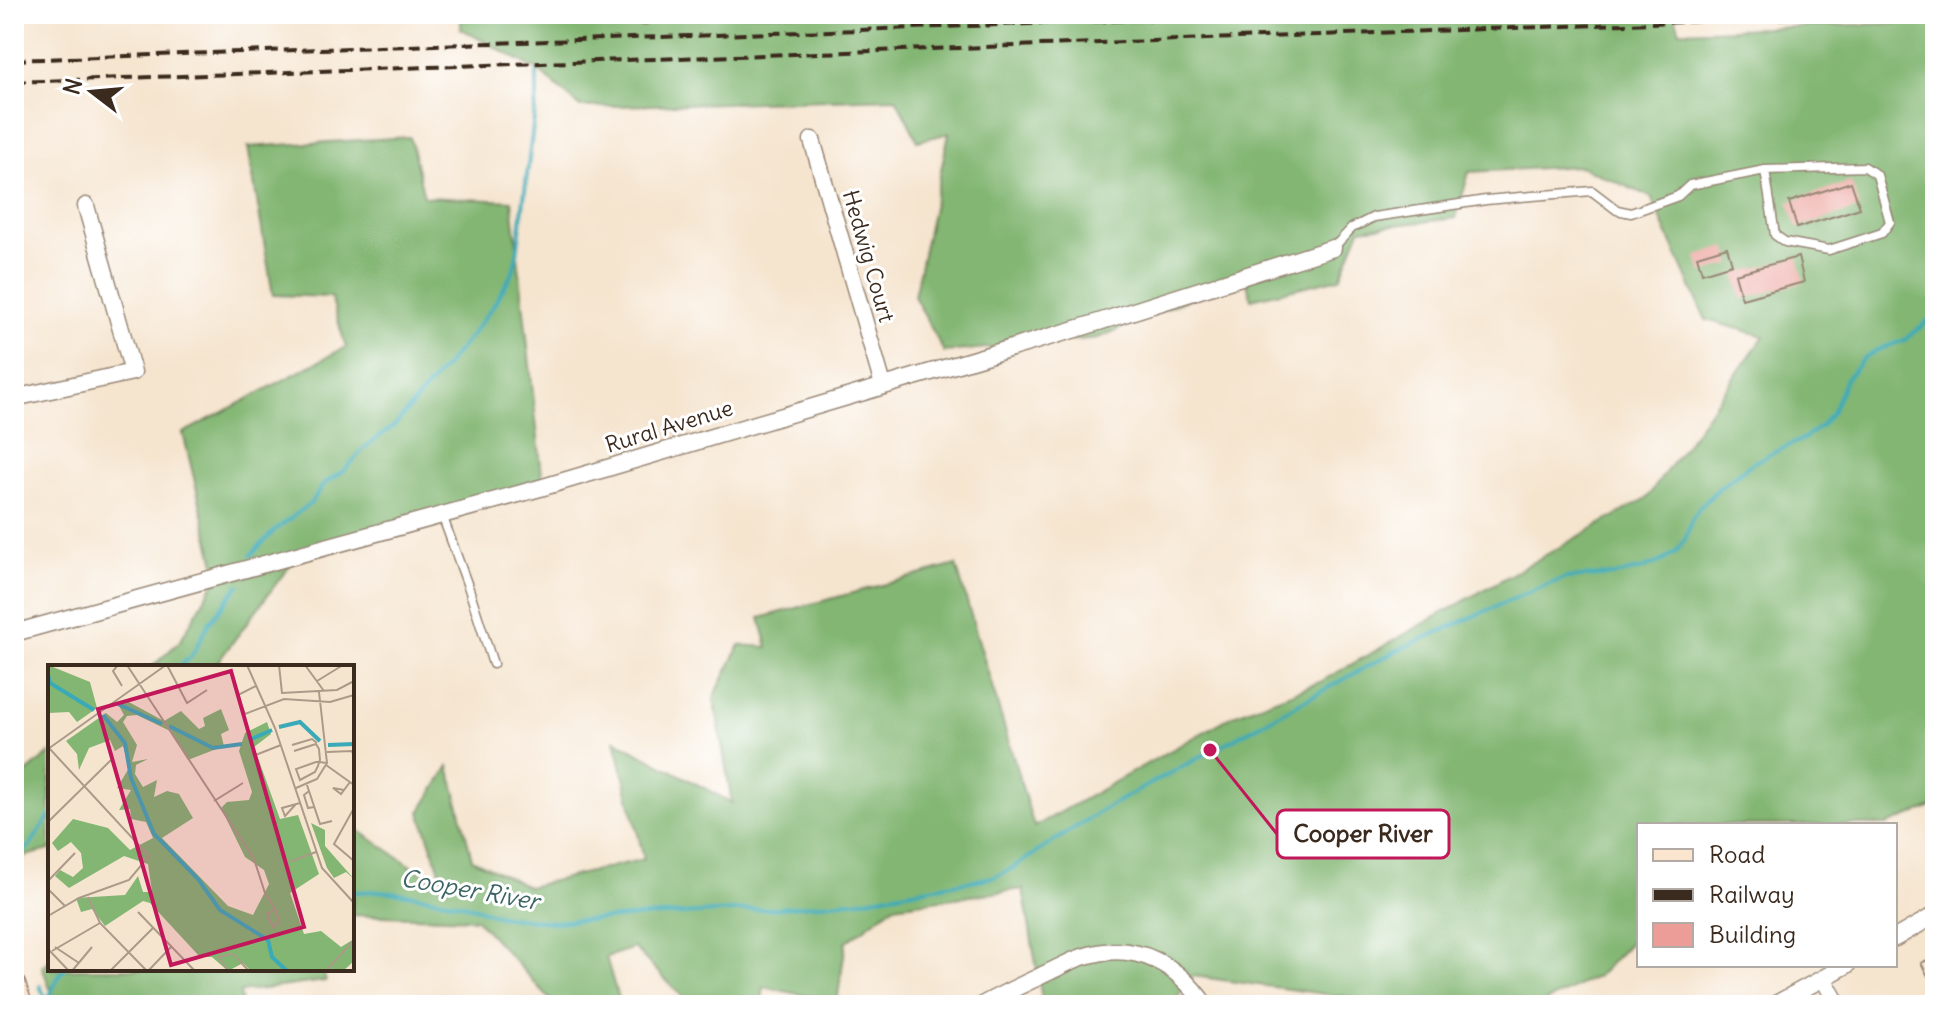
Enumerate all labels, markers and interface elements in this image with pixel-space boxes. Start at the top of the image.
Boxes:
north arrow [52,52,132,132]
text: N [57,75,88,98]
street label: Hedwig Court [837,187,901,325]
street label: Rural Avenue [602,393,736,459]
inset map [48,665,354,971]
callout: Cooper River [1277,810,1449,858]
text: Cooper River [1293,818,1433,848]
legend [1637,823,1897,967]
text: Road [1709,839,1765,869]
water label: Cooper River [399,862,545,916]
text: Railway [1709,879,1795,909]
text: Building [1709,919,1796,949]

